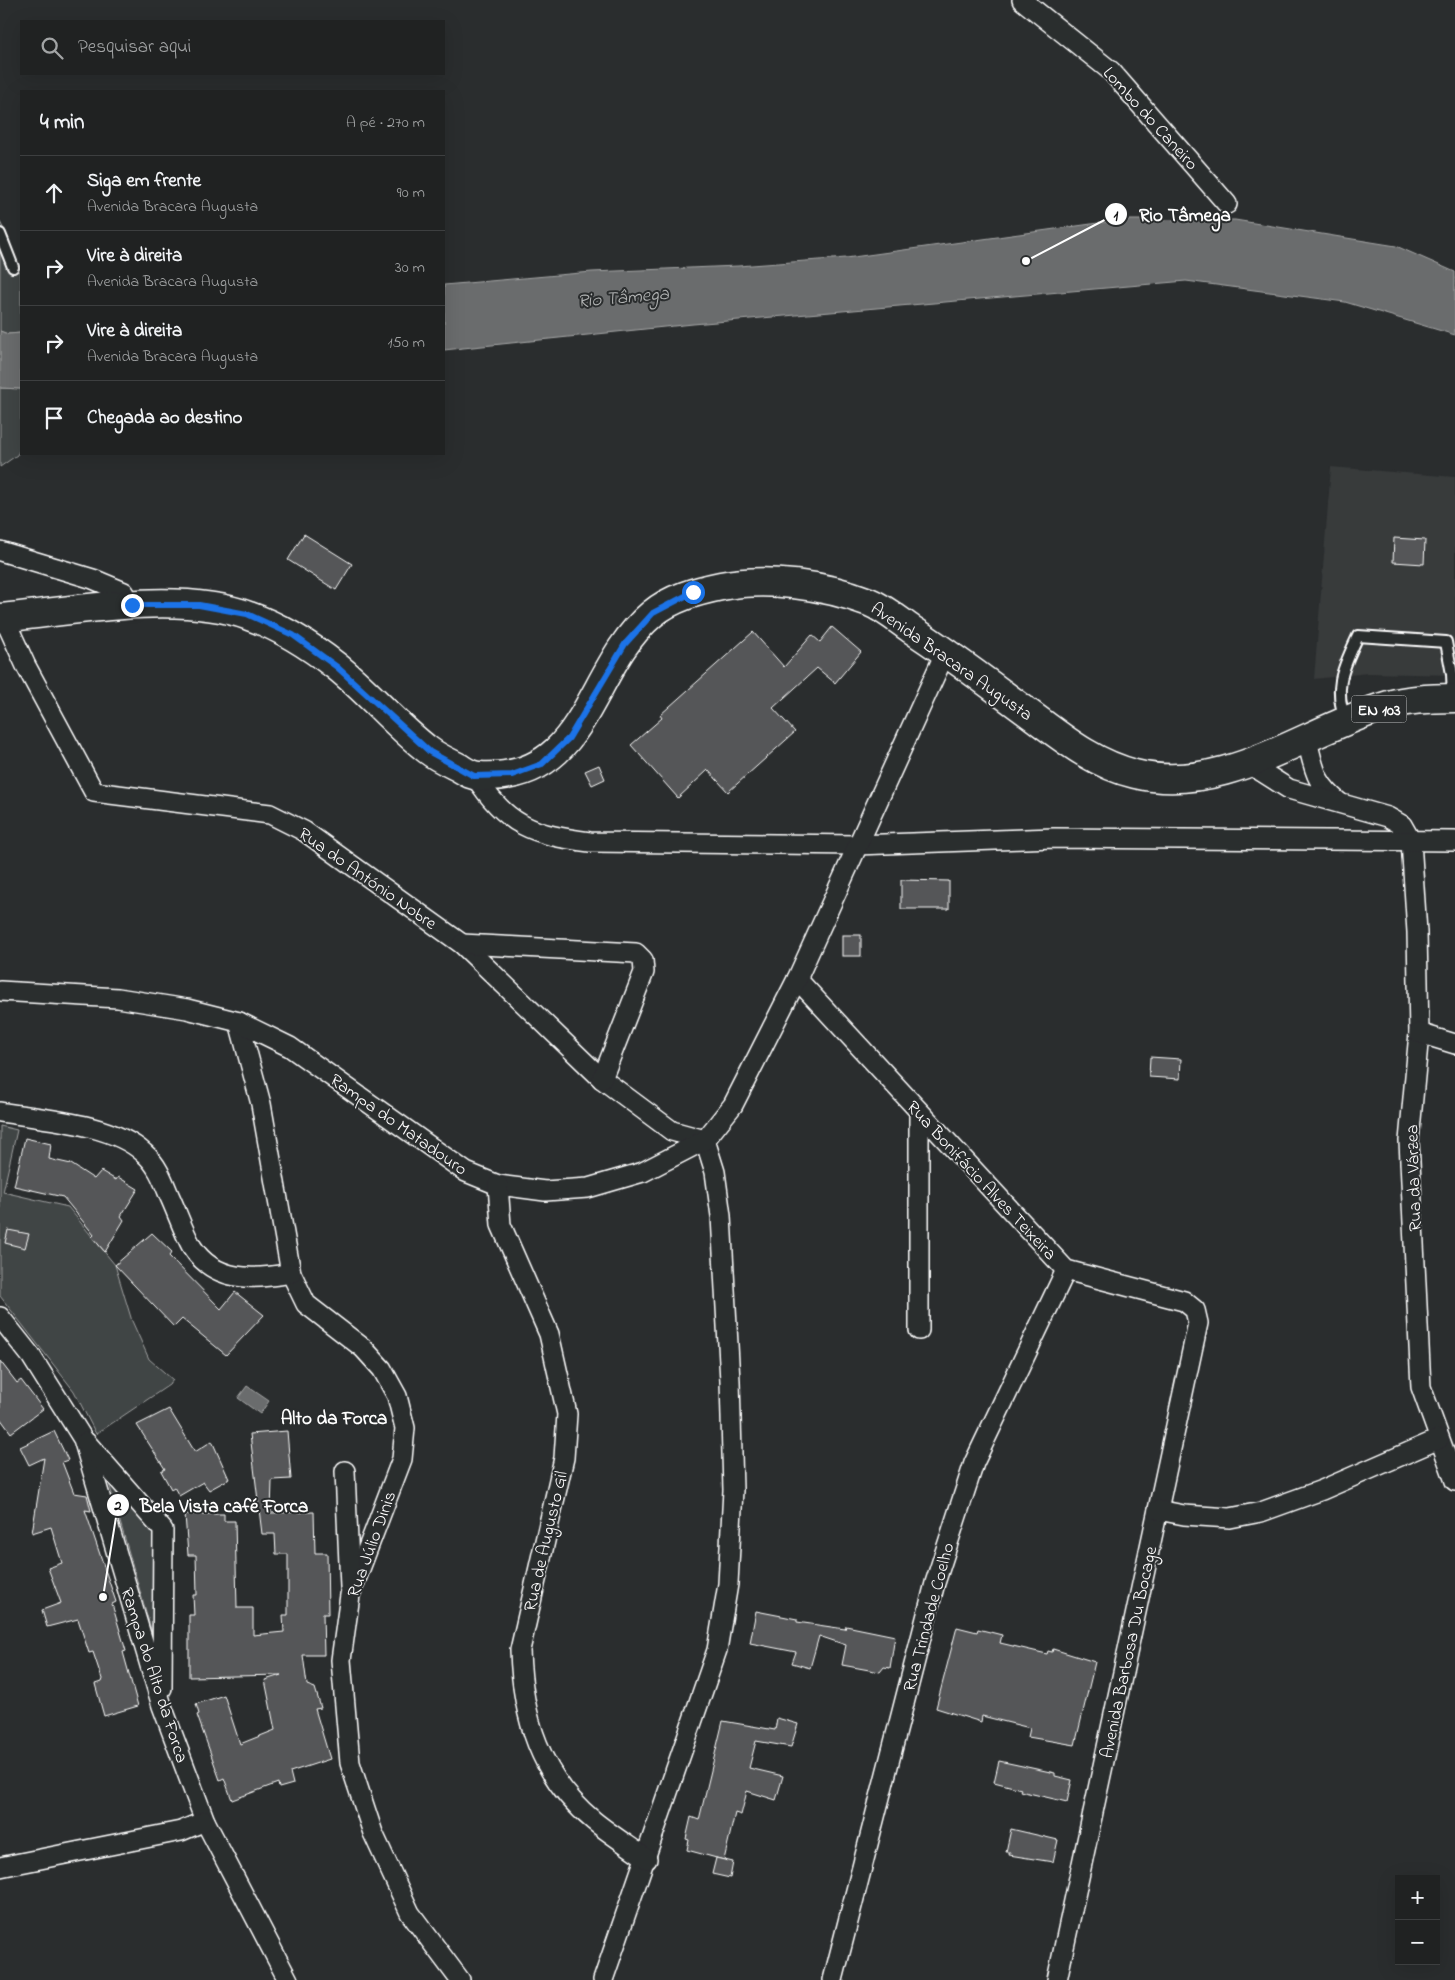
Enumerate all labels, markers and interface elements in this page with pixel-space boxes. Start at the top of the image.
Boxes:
search box [20,20,445,75]
icon: search [38,34,66,62]
text: Pesquisar aqui [78,34,191,61]
street label: Lombo do Caneiro [1096,62,1203,177]
text: 4 min [40,108,84,138]
text: A pé · 270 m [346,111,425,135]
text: Siga em frente [87,168,201,195]
icon: ahead [40,179,68,207]
text: 90 m [397,181,425,205]
text: Avenida Bracara Augusta [87,195,258,219]
callout: Rio Tâmega [1104,197,1241,231]
text: Rio Tâmega [1139,203,1231,232]
text: 1 [1114,205,1119,227]
text: Vire à direita [87,243,182,270]
icon: right [40,254,68,282]
text: 30 m [395,256,425,280]
text: Avenida Bracara Augusta [87,270,258,294]
water label: Rio Tâmega [576,281,671,317]
text: Vire à direita [87,318,182,345]
icon: right [40,329,68,357]
text: 150 m [387,331,425,355]
text: Avenida Bracara Augusta [87,345,258,369]
icon: arrive [40,404,68,432]
text: Chegada ao destino [87,405,242,432]
route start [682,581,705,604]
route end [121,594,144,617]
street label: Avenida Bracara Augusta [864,597,1037,729]
road number: EN 103 [1352,696,1406,722]
street label: Rua do António Nobre [292,822,442,938]
street label: Rampa do Matadouro [324,1068,472,1183]
street label: Rua Bonifácio Alves Teixeira [899,1096,1062,1267]
street label: Rua da Várzea [1400,1124,1430,1232]
district label: Alto da Forca [281,1406,387,1433]
street label: Rua de Augusto Gil [518,1469,577,1614]
callout: Bela Vista café Forca [105,1488,319,1522]
street label: Rua Júlio Dinis [342,1488,404,1601]
text: Bela Vista café Forca [139,1494,308,1521]
text: 2 [113,1495,122,1517]
street label: Rua Trindade Coelho [898,1540,962,1695]
street label: Avenida Barbosa Du Bocage [1095,1543,1166,1761]
street label: Rampa do Alto da Forca [113,1585,194,1767]
map controls [1395,1875,1440,1965]
button: + [1395,1875,1440,1920]
button: − [1395,1920,1440,1965]

